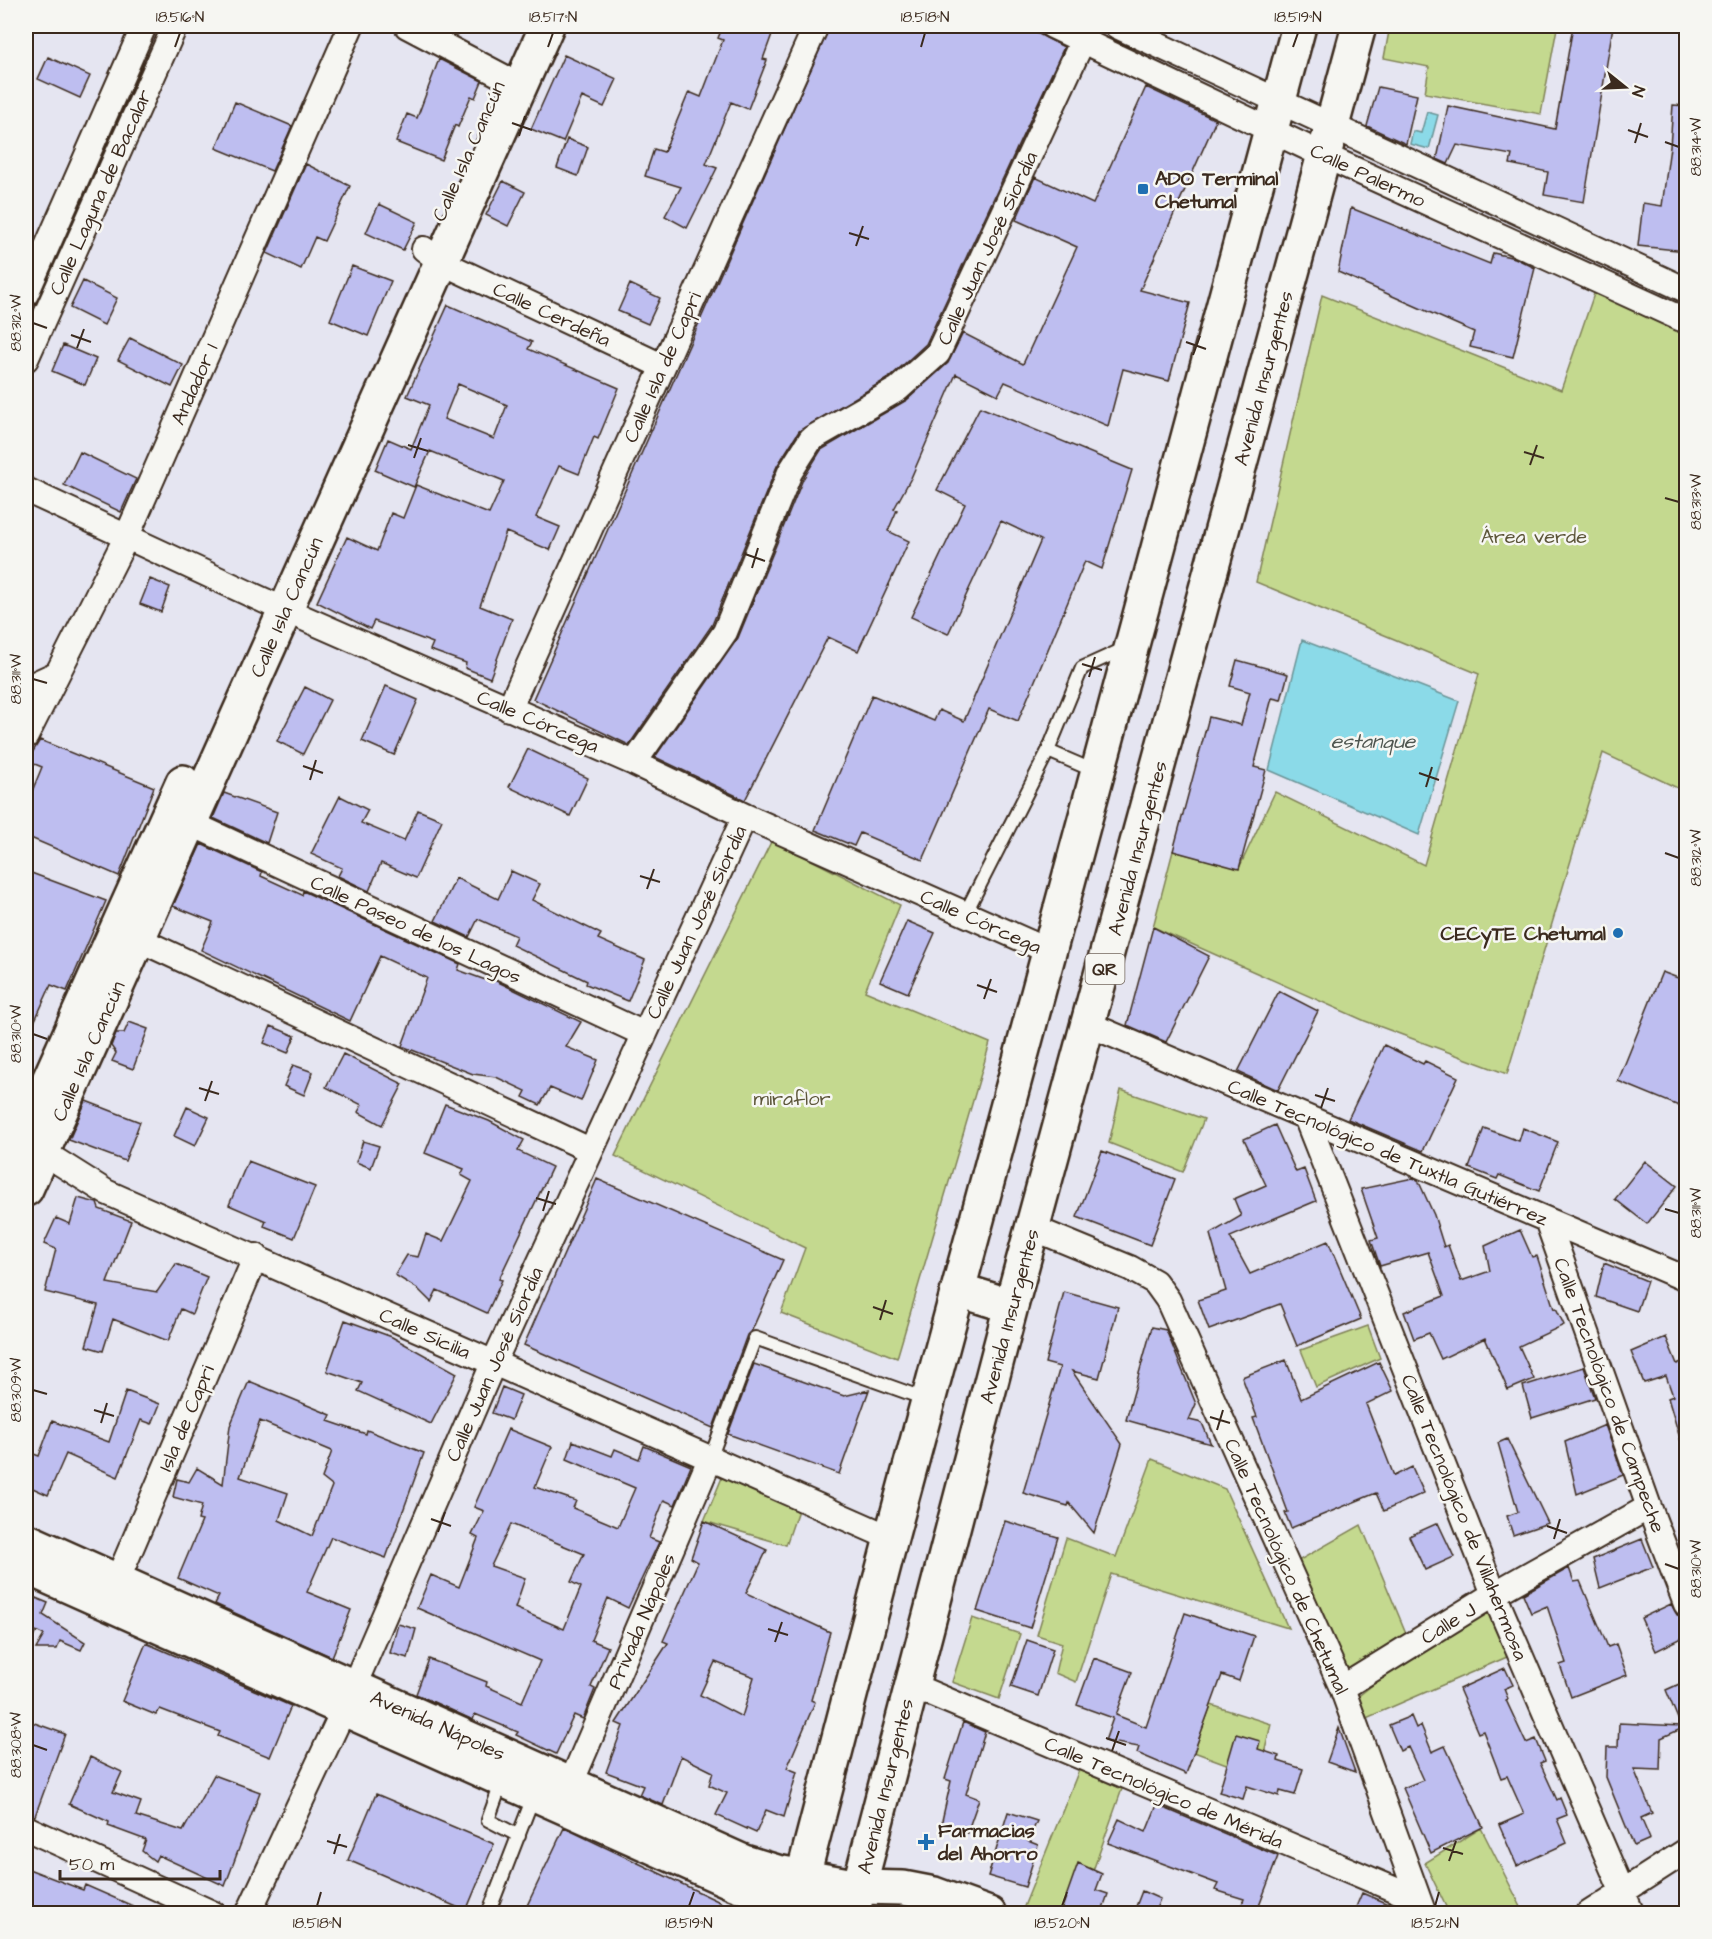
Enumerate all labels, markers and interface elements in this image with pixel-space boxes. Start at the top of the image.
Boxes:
text: 18.516°N [156,7,204,28]
text: 18.517°N [529,7,577,28]
text: 18.518°N [901,7,949,28]
text: 18.519°N [1274,7,1322,28]
north arrow [1595,57,1655,117]
street label: Calle Isla Cancún [425,77,512,226]
text: N [1626,83,1650,99]
street label: Calle Laguna de Bacalar [43,85,160,300]
text: 88.314°W [1686,118,1707,176]
street label: Calle Palermo [1305,137,1430,215]
street label: Calle Juan José Siordia [931,147,1045,350]
place label: ADO Terminal Chetumal [1155,165,1278,216]
marker: ADO Terminal Chetumal [1136,182,1150,196]
street label: Calle Cerdeña [488,275,615,354]
street label: Calle Isla de Capri [617,288,709,447]
street label: Avenida Insurgentes [1227,288,1302,469]
text: 88.312°W [6,294,27,352]
street label: Andador 1 [165,339,225,430]
text: 88.313°W [1686,474,1707,530]
park label: Área verde [1481,523,1587,551]
street label: Calle Isla Cancún [243,533,330,682]
text: 88.311°W [6,654,27,704]
street label: Calle Córcega [472,684,603,761]
water label: estanque [1331,727,1417,756]
street label: Avenida Insurgentes [1101,758,1176,939]
street label: Calle Juan José Siordia [640,821,754,1024]
text: 88.312°W [1686,829,1707,887]
street label: Calle Paseo de los Lagos [305,869,526,992]
street label: Calle Córcega [915,883,1046,962]
place label: CECyTE Chetumal [1441,920,1606,949]
marker: CECyTE Chetumal [1611,926,1625,940]
road number: QR [1086,954,1124,984]
street label: Calle Isla Cancún [45,977,132,1126]
text: 88.310°W [6,1005,27,1063]
street label: Calle Tecnológico de Tuxtla Gutiérrez [1223,1073,1552,1234]
park label: miraflor [753,1085,831,1113]
text: 88.311°W [1686,1188,1707,1238]
street label: Avenida Insurgentes [973,1226,1048,1407]
street label: Calle Tecnológico de Campeche [1545,1254,1672,1537]
street label: Calle Juan José Siordia [439,1262,551,1466]
street label: Calle Sicilia [374,1301,475,1367]
text: 88.309°W [6,1358,27,1422]
street label: Isla de Capri [152,1361,222,1476]
street label: Calle Tecnológico de Villahermosa [1393,1370,1534,1665]
street label: Calle Tecnológico de Chetumal [1216,1434,1355,1699]
text: 88.310°W [1686,1540,1707,1598]
street label: Privada Nápoles [601,1549,683,1694]
street label: Calle J [1416,1596,1482,1652]
street label: Avenida Nápoles [366,1684,509,1768]
street label: Avenida Insurgentes [851,1696,922,1877]
text: 88.308°W [6,1712,27,1778]
street label: Calle Tecnológico de Mérida [1039,1730,1287,1857]
place label: Farmacias del Ahorro [937,1817,1038,1868]
marker: Farmacias del Ahorro [919,1835,933,1849]
scale bar [60,1843,220,1881]
text: 50 m [69,1852,114,1877]
text: 18.518°N [293,1913,341,1934]
text: 18.519°N [665,1913,713,1934]
text: 18.520°N [1034,1913,1090,1934]
text: 18.521°N [1411,1913,1459,1934]

